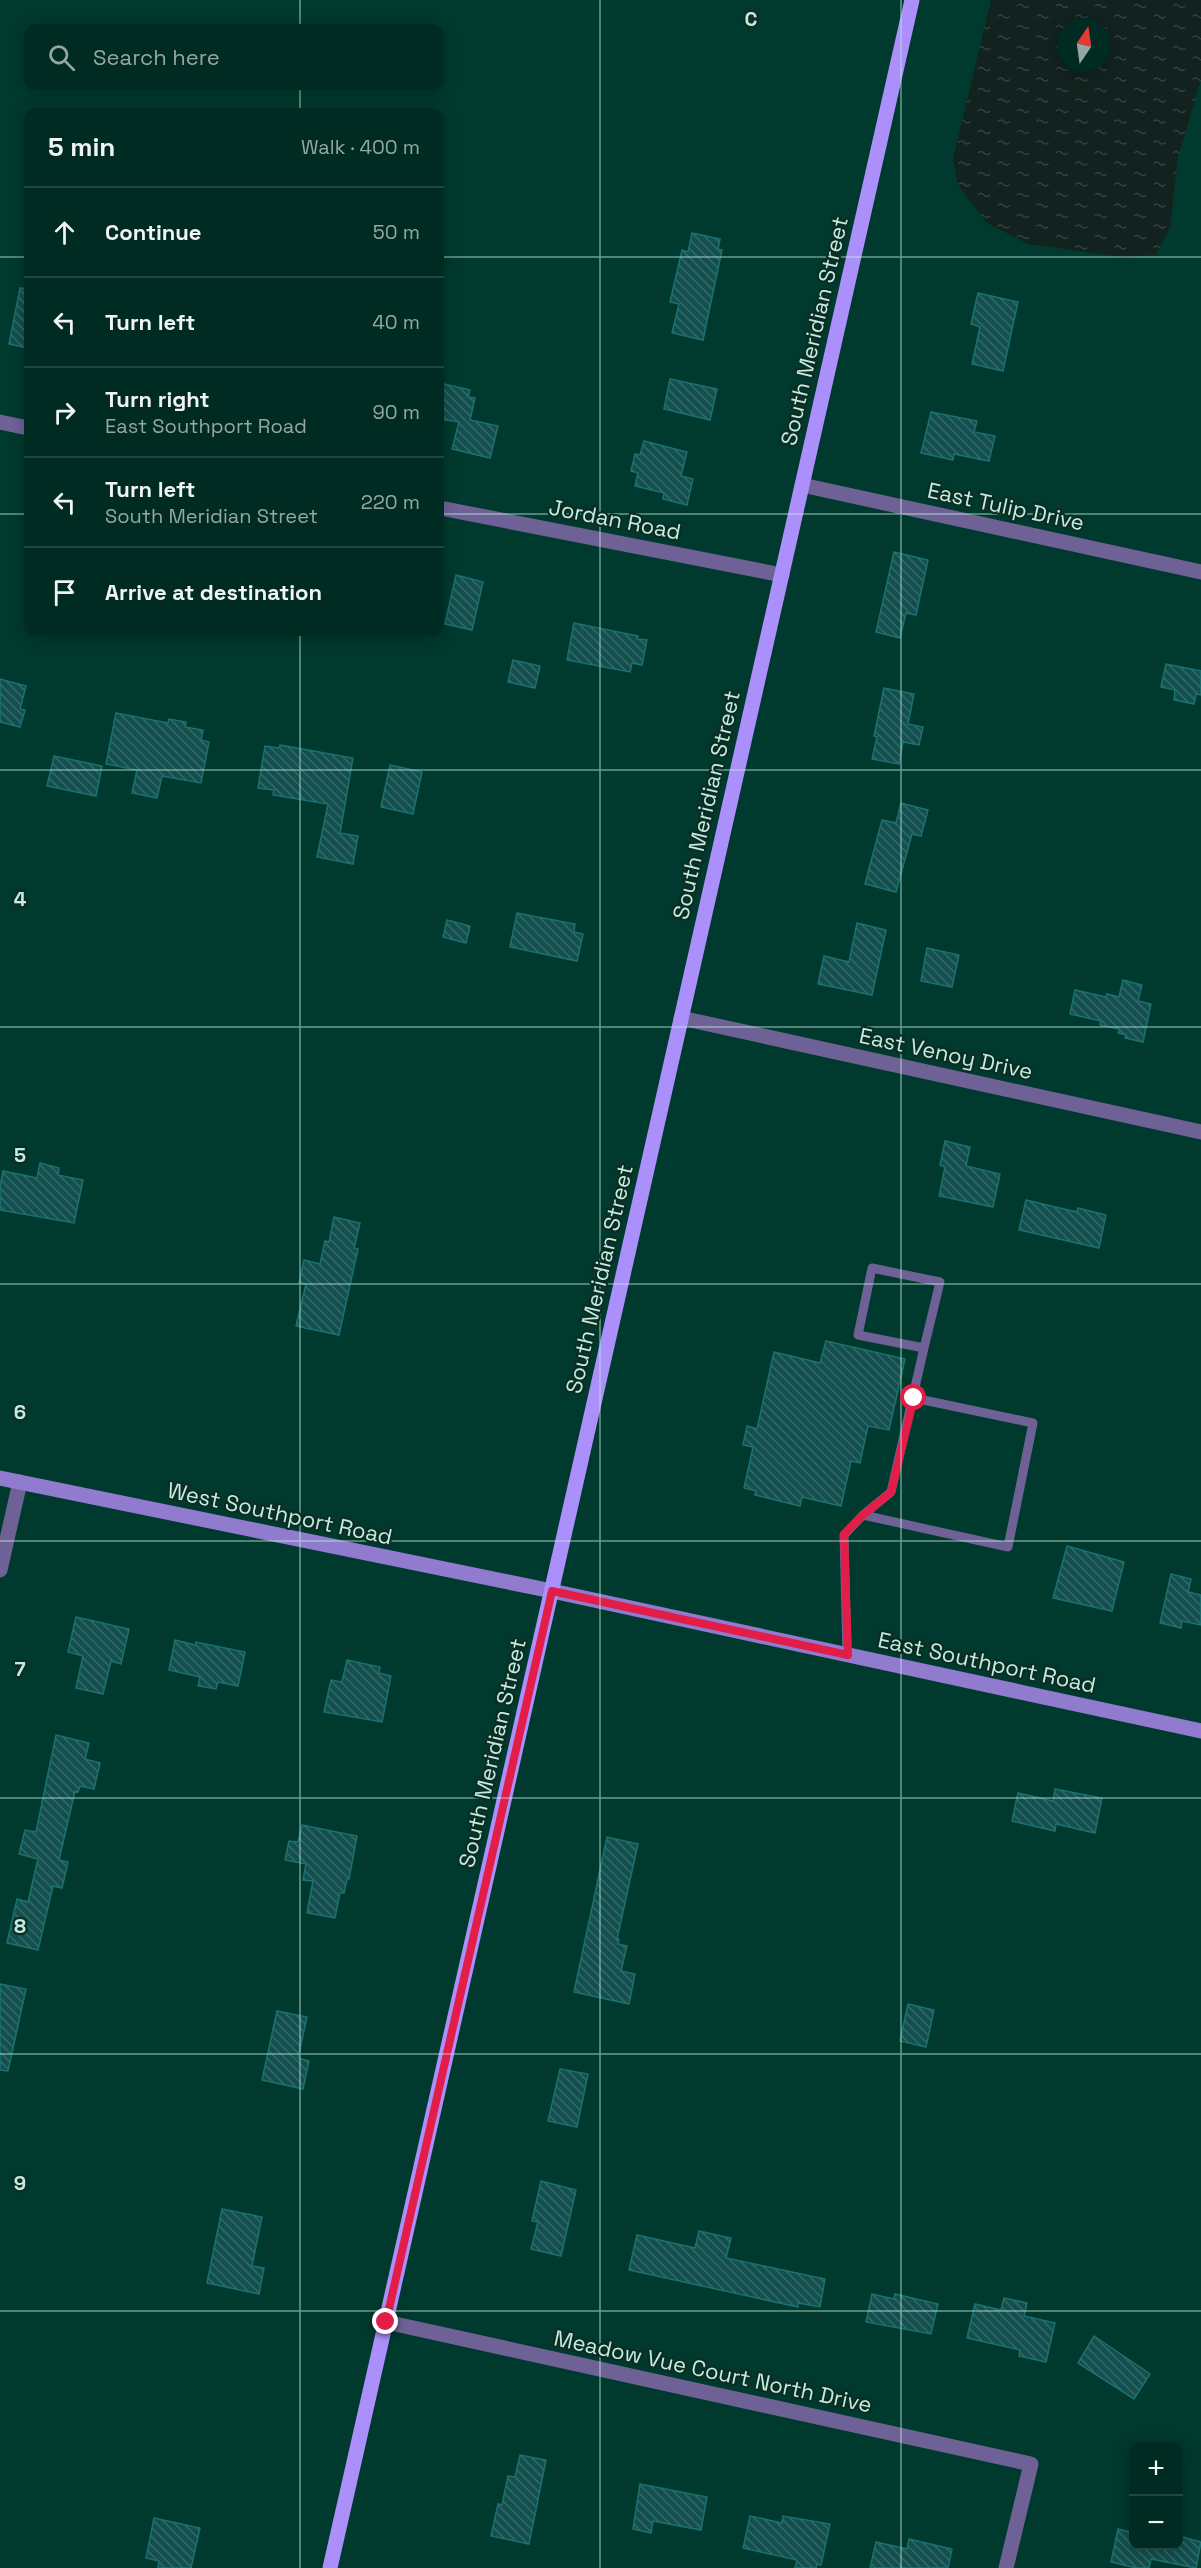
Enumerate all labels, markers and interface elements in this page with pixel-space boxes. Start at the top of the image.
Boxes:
text: C [745,6,758,32]
north arrow [1057,18,1111,72]
search box [24,24,444,90]
icon: search [45,41,78,74]
text: Search here [93,43,220,71]
text: 5 min [48,130,115,164]
text: Walk · 400 m [301,134,420,160]
street label: South Meridian Street [774,214,854,448]
icon: ahead [48,216,81,249]
text: Continue [105,218,201,246]
text: 50 m [373,219,420,245]
icon: left [48,306,81,339]
text: Turn left [105,308,195,336]
text: 40 m [372,309,420,335]
text: Turn right [105,385,210,413]
icon: right [48,396,81,429]
text: 90 m [373,399,420,425]
text: East Southport Road [105,413,307,439]
text: Turn left [105,475,195,503]
street label: East Tulip Drive [925,476,1087,536]
icon: left [48,486,81,519]
text: 220 m [361,489,420,515]
street label: Jordan Road [547,492,683,546]
text: South Meridian Street [105,503,318,529]
icon: arrive [48,576,81,609]
text: Arrive at destination [105,578,322,606]
street label: South Meridian Street [666,688,746,922]
text: 4 [14,886,27,912]
street label: East Venoy Drive [857,1021,1035,1085]
text: 5 [14,1142,26,1168]
street label: South Meridian Street [559,1162,639,1396]
route start [900,1384,926,1410]
text: 6 [14,1399,26,1425]
street label: West Southport Road [165,1475,395,1551]
street label: East Southport Road [875,1625,1099,1699]
street label: South Meridian Street [452,1636,532,1870]
text: 7 [14,1656,26,1682]
text: 8 [14,1913,26,1939]
text: 9 [14,2170,26,2196]
route end [372,2308,398,2334]
street label: Meadow Vue Court North Drive [552,2324,874,2418]
map controls [1129,2442,1183,2550]
button: + [1129,2442,1183,2496]
button: − [1129,2496,1183,2550]

